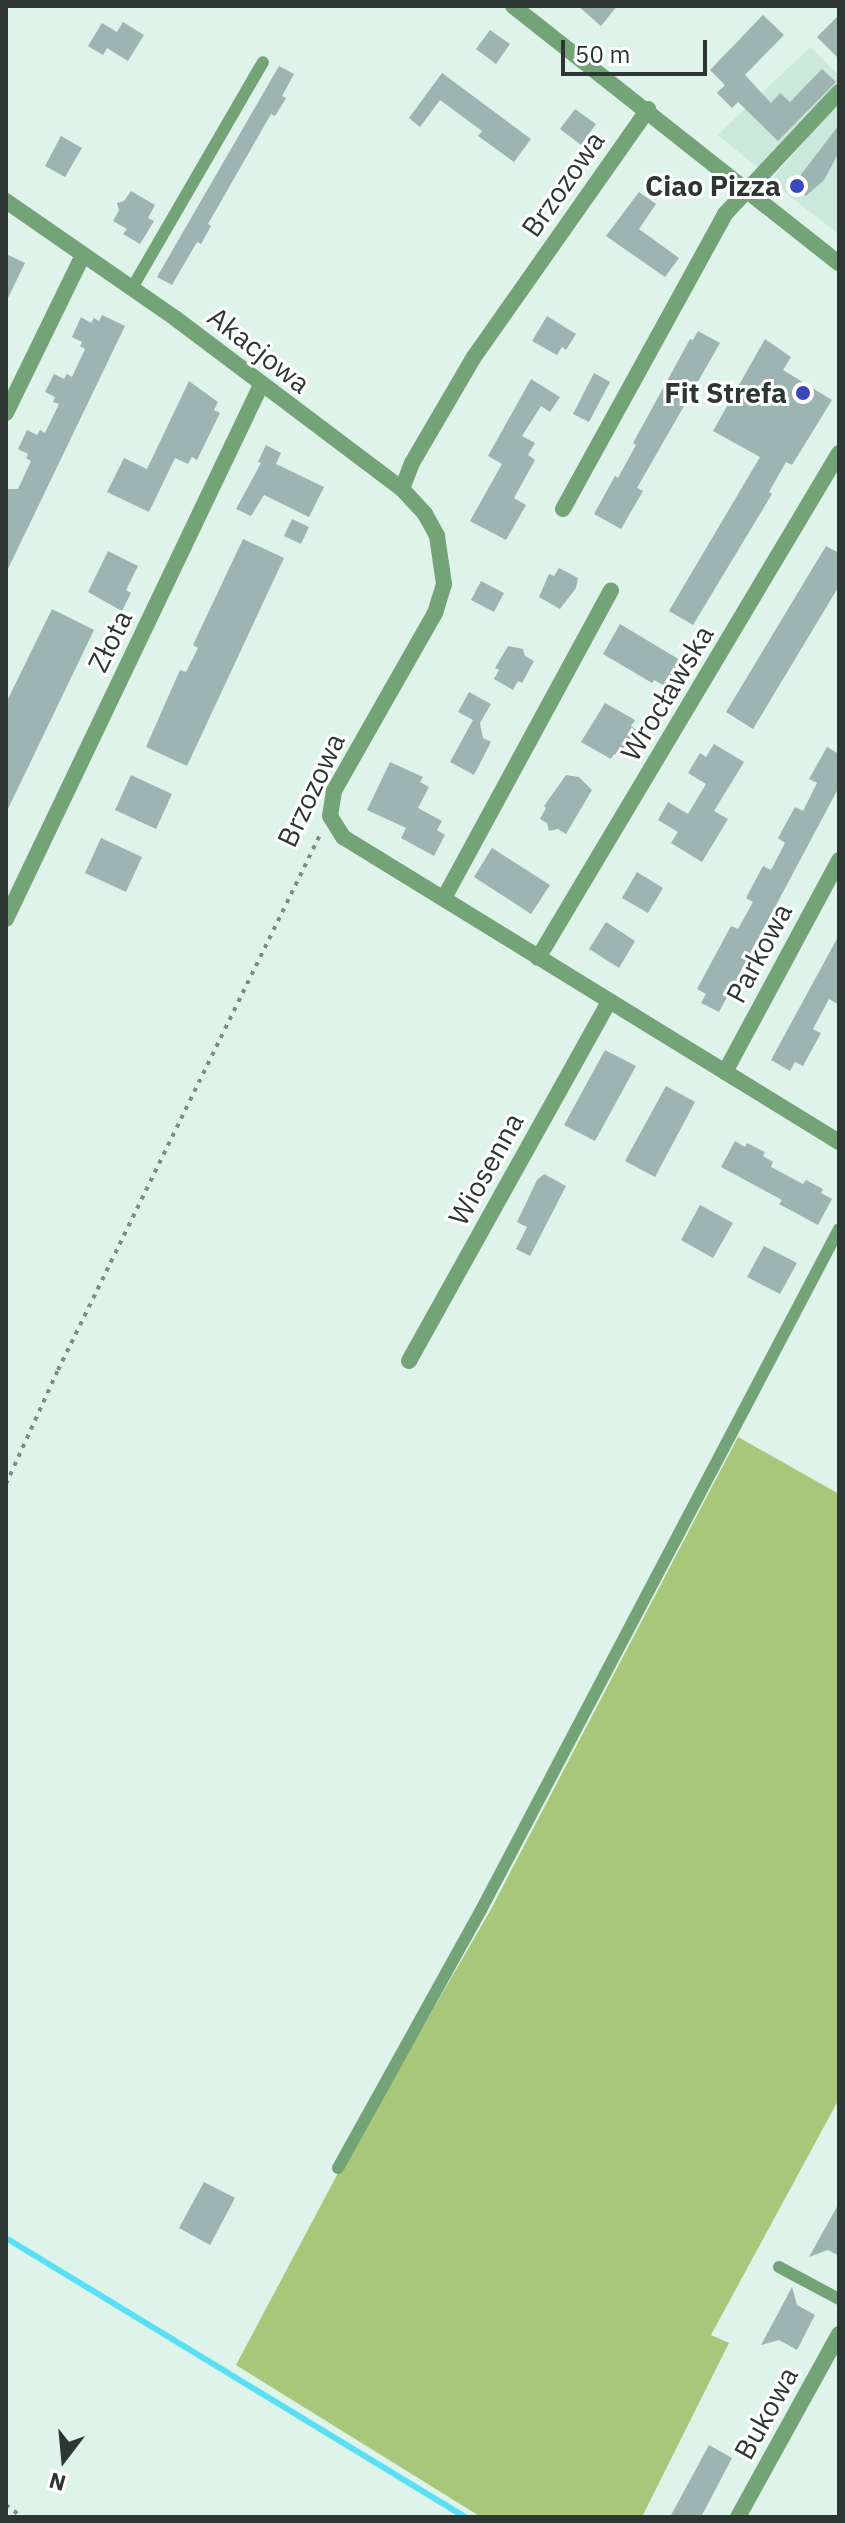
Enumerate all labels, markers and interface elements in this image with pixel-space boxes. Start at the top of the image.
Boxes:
scale bar [565,24,711,74]
text: 50 m [575,38,630,70]
street label: Brzozowa [514,125,612,243]
place label: Ciao Pizza [645,169,781,203]
marker: Ciao Pizza [788,177,806,195]
street label: Akacjowa [201,300,317,400]
place label: Fit Strefa [664,376,787,410]
marker: Fit Strefa [794,384,812,402]
street label: Złota [81,605,139,677]
street label: Wrocławska [613,619,721,767]
street label: Brzozowa [270,728,352,852]
street label: Parkowa [719,897,799,1009]
street label: Wiosenna [441,1107,531,1231]
street label: Bukowa [727,2361,805,2465]
north arrow [24,2419,104,2499]
text: N [46,2466,69,2499]

